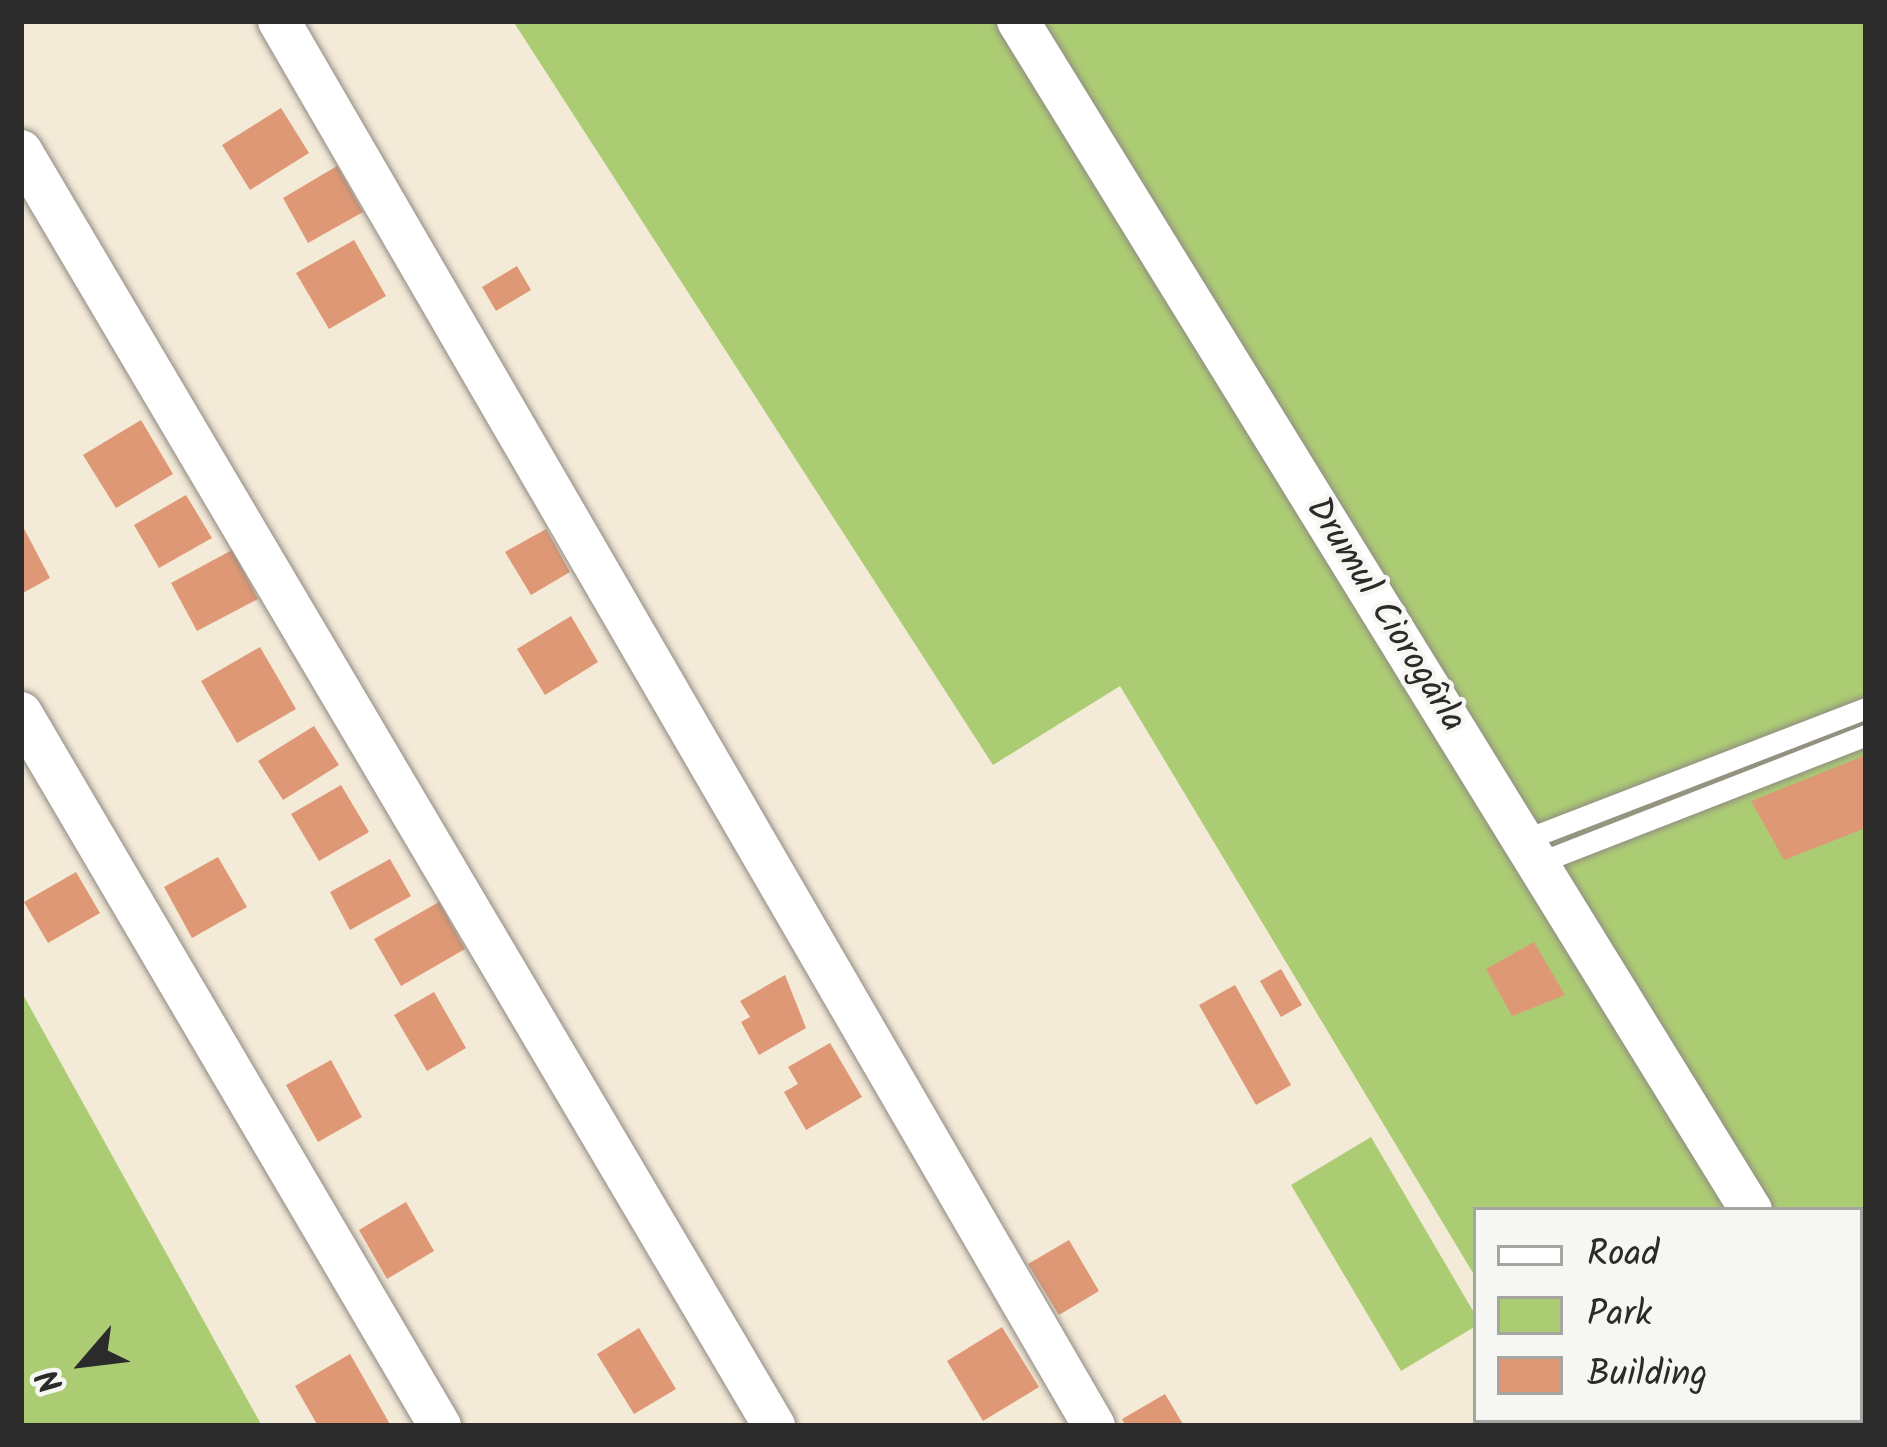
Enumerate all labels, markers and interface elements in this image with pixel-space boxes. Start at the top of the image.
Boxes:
street label: Drumul Ciorogârla [1296,490,1474,740]
legend [1473,1207,1863,1423]
text: Road [1587,1227,1659,1284]
text: Park [1587,1287,1652,1344]
north arrow [24,1303,144,1423]
text: Building [1587,1347,1707,1404]
text: N [23,1359,80,1402]

